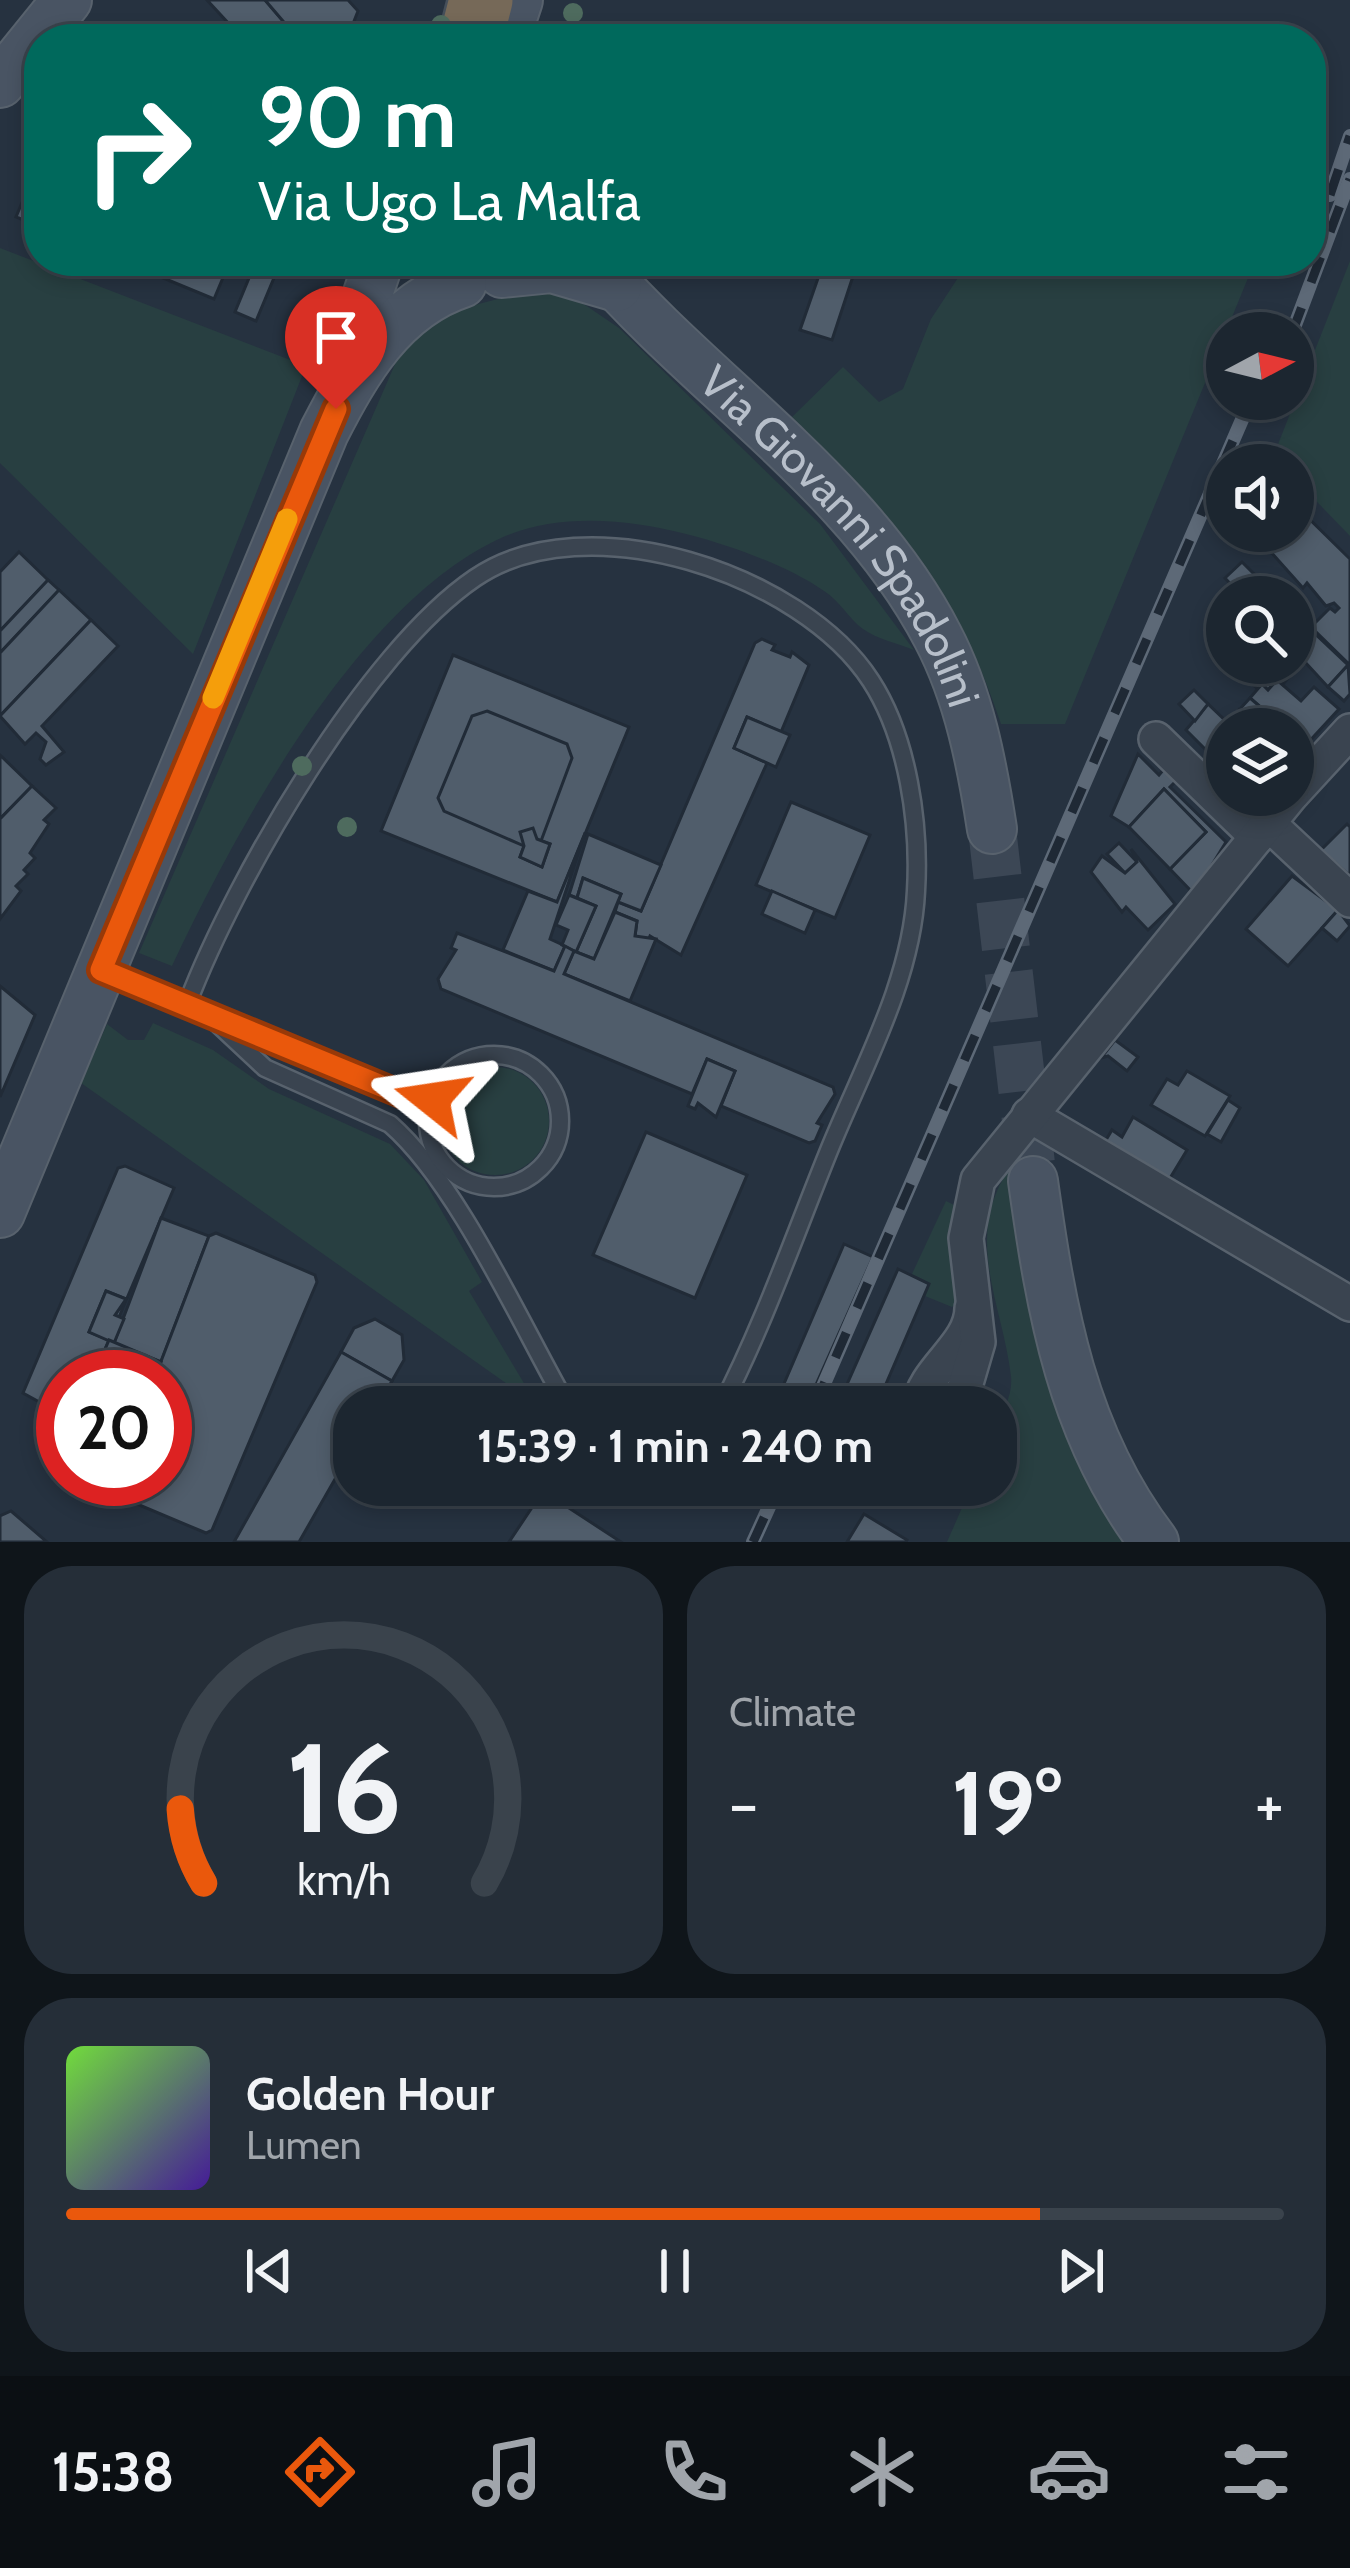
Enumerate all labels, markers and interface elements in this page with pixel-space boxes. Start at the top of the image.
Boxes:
text: 90 m [258,66,456,168]
icon: right [60,72,216,228]
text: Via Ugo La Malfa [258,168,641,234]
pin [285,286,387,409]
icon: arrive [303,304,369,370]
north arrow [1206,312,1314,420]
map controls [1206,312,1314,816]
street label: Via Giovanni Spadolini [689,354,991,713]
button: sound [1206,444,1314,552]
button: search [1206,576,1314,684]
button: layers [1206,708,1314,816]
position arrow [369,1036,495,1162]
speed limit sign: 20 [36,1350,192,1506]
text: 15:39 · 1 min · 240 m [477,1419,873,1473]
text: Climate [729,1688,856,1736]
text: 16 [285,1712,402,1863]
text: 19° [952,1748,1061,1858]
text: − [729,1763,758,1844]
text: + [1255,1763,1284,1844]
text: km/h [297,1854,390,1906]
text: Golden Hour [246,2067,494,2121]
text: Lumen [246,2121,362,2169]
icon: previous [236,2238,302,2304]
icon: pause [642,2238,708,2304]
icon: next [1048,2238,1114,2304]
icon: directions [278,2430,362,2514]
icon: music [465,2430,549,2514]
icon: phone [652,2430,736,2514]
icon: climate [840,2430,924,2514]
icon: car [1027,2430,1111,2514]
icon: filters [1214,2430,1298,2514]
text: 15:38 [52,2439,174,2505]

